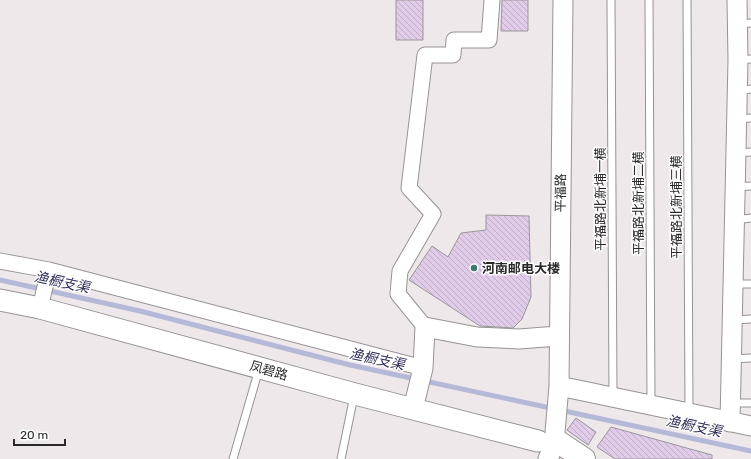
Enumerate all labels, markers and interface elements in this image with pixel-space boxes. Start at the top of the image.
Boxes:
street label: 平福路北新埔一横 [593,147,608,251]
street label: 平福路北新埔二横 [631,151,646,255]
street label: 平福路北新埔三横 [669,155,684,259]
street label: 平福路 [553,173,568,213]
place label: 河南邮电大楼 [482,261,560,276]
marker: 河南邮电大楼 [469,263,479,273]
water label: 渔橱支渠 [33,268,93,297]
water label: 渔橱支渠 [348,345,408,374]
street label: 凤碧路 [248,358,290,383]
water label: 渔橱支渠 [665,412,725,441]
scale bar [14,421,65,447]
text: 20 m [20,428,48,442]

